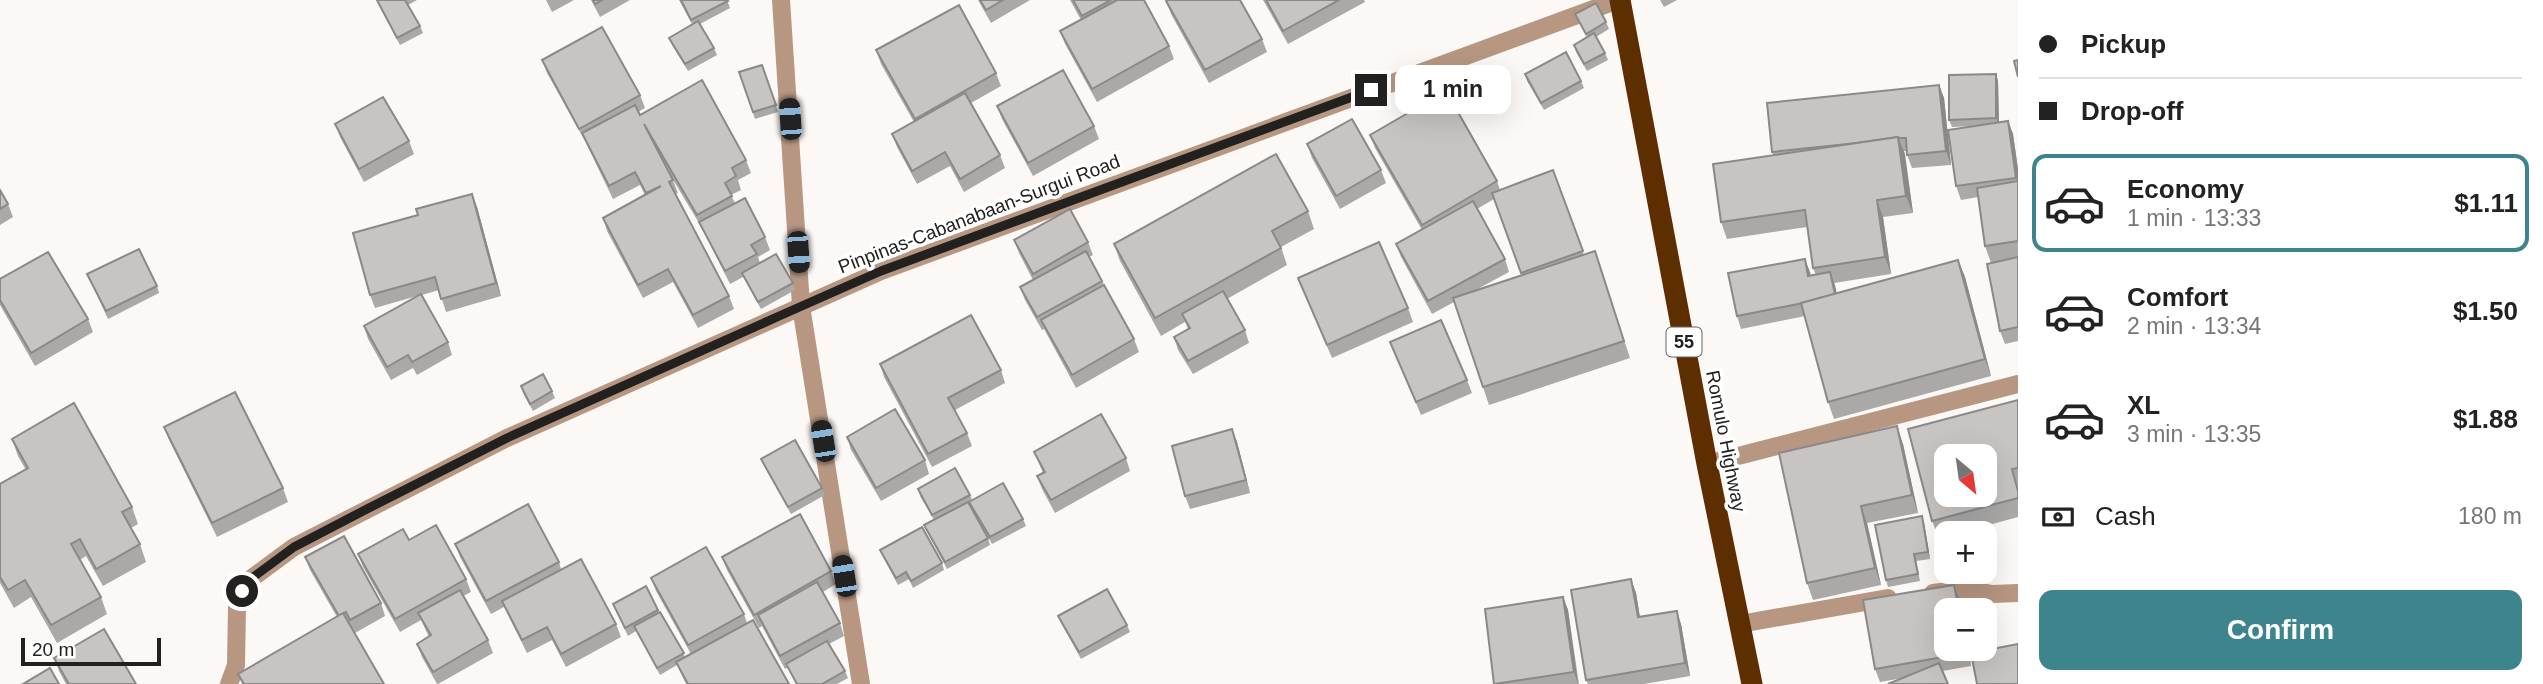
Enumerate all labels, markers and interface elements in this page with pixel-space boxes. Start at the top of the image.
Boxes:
text: Pickup [2081,29,2166,59]
callout: 1 min [1396,66,1511,114]
route end [1355,74,1387,106]
text: 1 min [1423,76,1483,102]
text: Drop-off [2081,96,2184,126]
car [779,97,802,141]
street label: Pinpinas-Cabanabaan-Surgui Road [835,150,1123,278]
icon: car [2043,172,2106,235]
text: Economy [2127,174,2244,204]
text: $1.11 [2454,188,2518,218]
text: 1 min · 13:33 [2127,205,2261,231]
car [787,230,810,274]
icon: car [2043,280,2106,343]
text: Comfort [2127,282,2228,312]
text: $1.50 [2453,296,2518,326]
text: 2 min · 13:34 [2127,313,2261,339]
road number: 55 [1666,328,1702,356]
street label: Romulo Highway [1702,369,1750,514]
icon: car [2043,388,2106,451]
text: XL [2127,390,2160,420]
text: $1.88 [2453,404,2518,434]
car [810,419,837,463]
text: 3 min · 13:35 [2127,421,2261,447]
north arrow [1934,444,1997,508]
map controls [1934,444,1997,661]
icon: cash [2039,498,2077,536]
text: Cash [2095,501,2156,531]
text: 180 m [2458,503,2522,529]
button: + [1934,521,1997,584]
car [831,554,858,598]
route start [226,575,258,607]
button: Confirm [2039,590,2522,670]
button: − [1934,598,1997,661]
scale bar [21,635,161,667]
text: 20 m [32,639,74,660]

